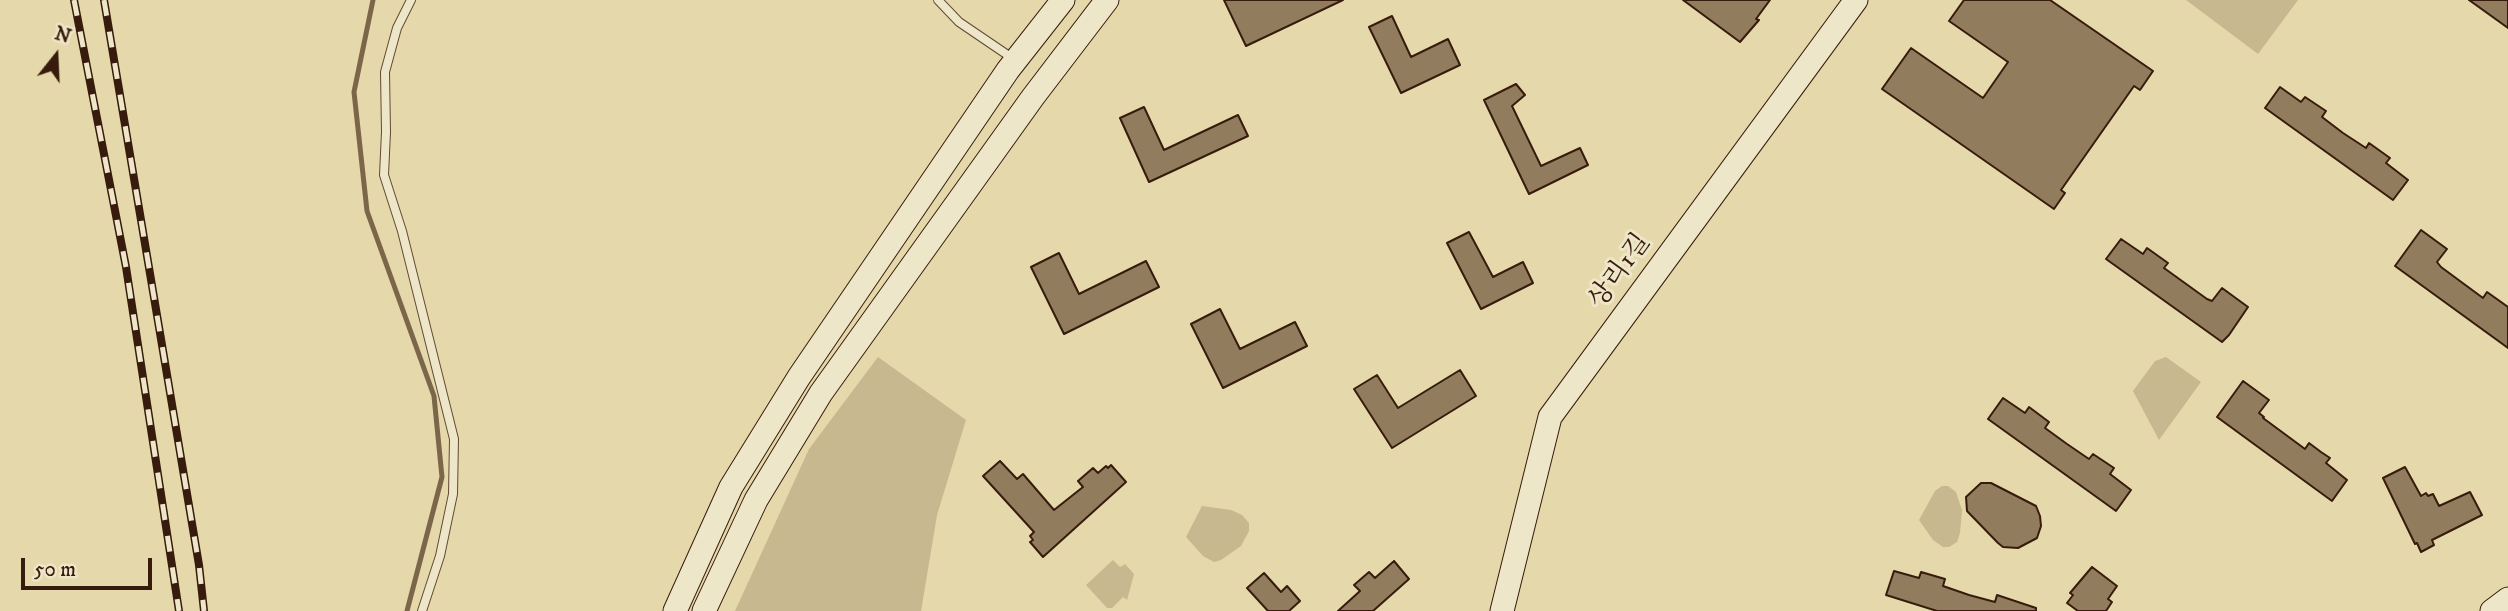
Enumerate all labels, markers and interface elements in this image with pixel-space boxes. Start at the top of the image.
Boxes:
north arrow [21,21,91,91]
text: N [52,22,74,49]
street label: 상리1길 [1583,228,1659,316]
scale bar [24,544,156,588]
text: 50 m [34,557,76,583]

